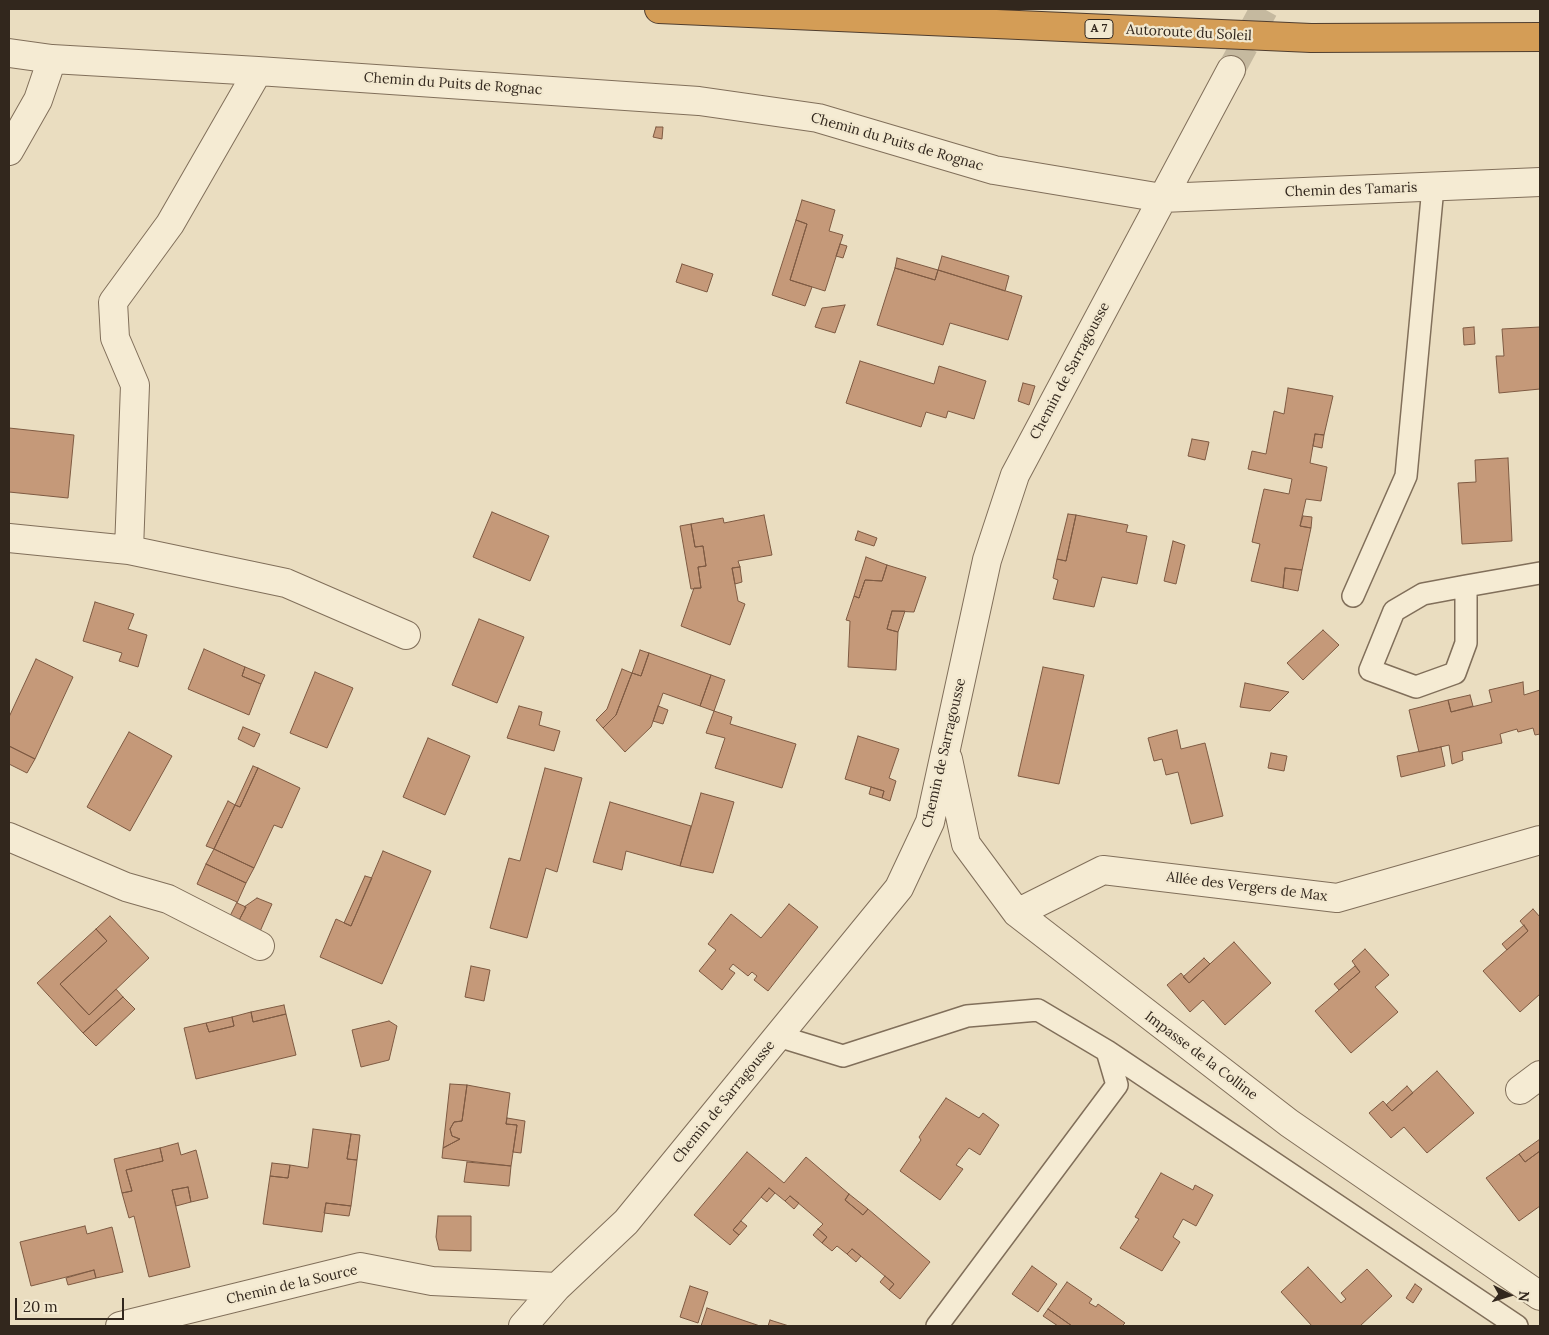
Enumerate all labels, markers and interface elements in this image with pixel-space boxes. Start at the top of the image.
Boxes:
road number: A 7 [1085,20,1113,38]
street label: Autoroute du Soleil [1126,21,1252,45]
street label: Chemin du Puits de Rognac [363,69,543,99]
street label: Chemin du Puits de Rognac [809,109,985,175]
street label: Chemin des Tamaris [1284,179,1418,201]
street label: Chemin de Sarragousse [1027,299,1113,443]
street label: Chemin de Sarragousse [919,676,969,830]
street label: Allée des Vergers de Max [1166,869,1328,905]
street label: Impasse de la Colline [1141,1008,1261,1104]
street label: Chemin de Sarragousse [669,1037,779,1167]
street label: Chemin de la Source [225,1262,359,1308]
north arrow [1484,1270,1534,1320]
scale bar [18,1288,126,1320]
text: N [1515,1290,1533,1302]
text: 20 m [23,1297,58,1316]

